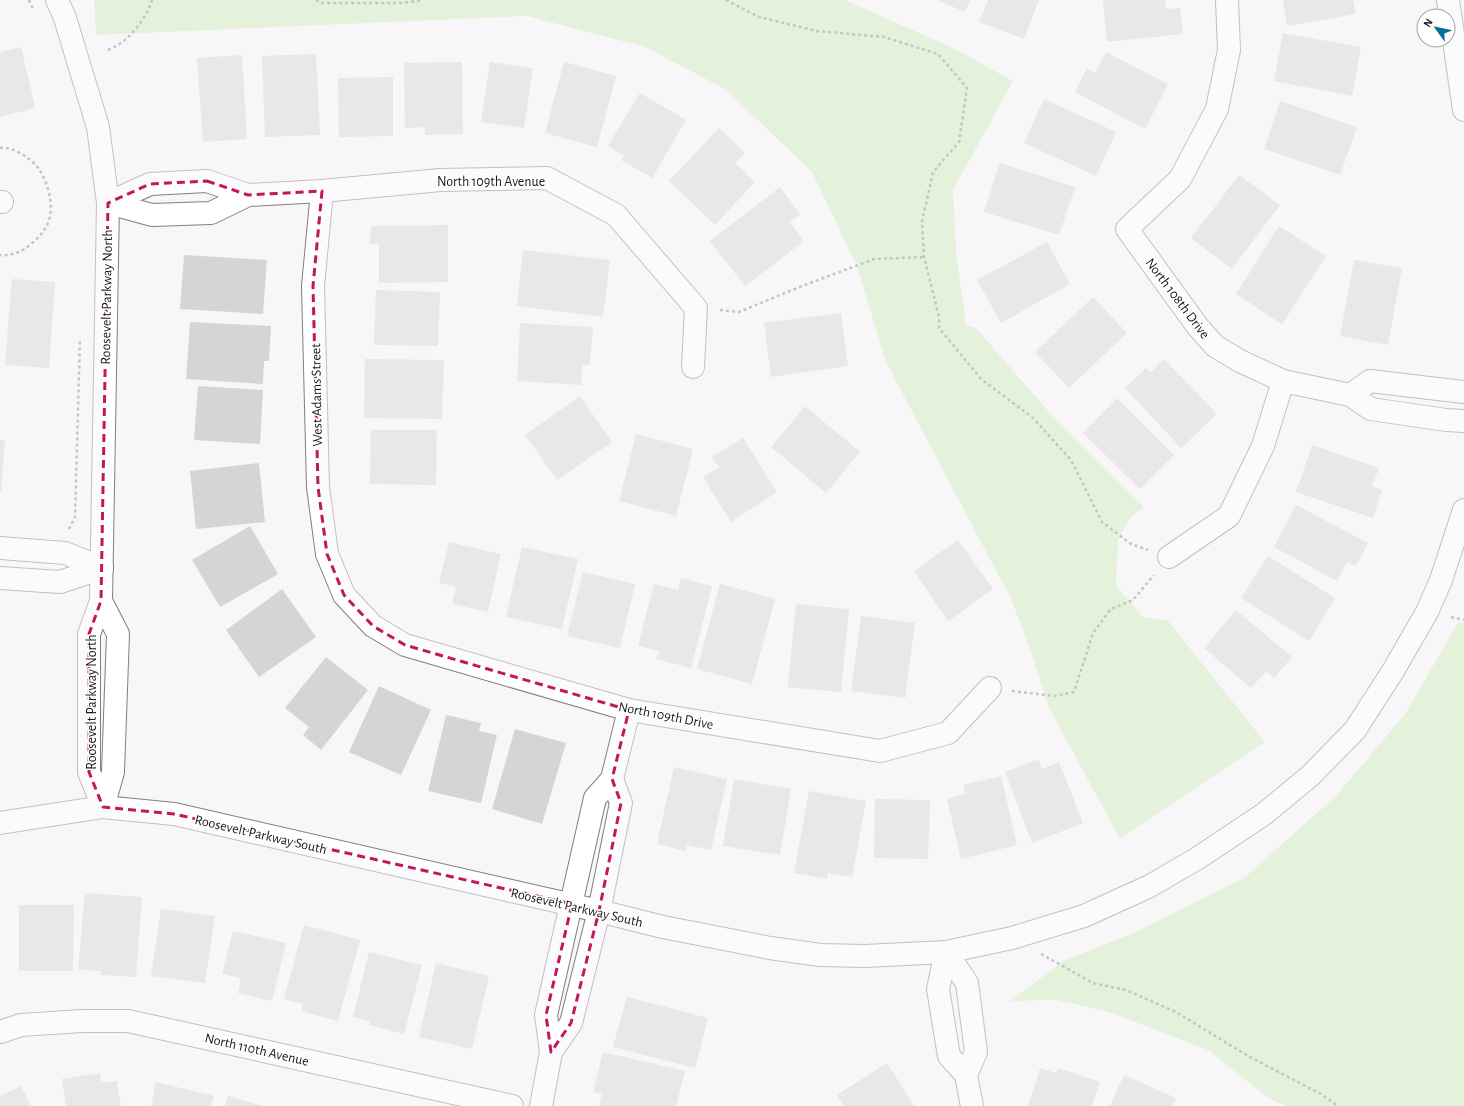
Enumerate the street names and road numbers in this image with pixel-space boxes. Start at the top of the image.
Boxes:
street label: North 109th Avenue [437,175,545,189]
street label: Roosevelt Parkway North [99,229,115,365]
street label: North 108th Drive [1143,256,1212,341]
street label: West Adams Street [309,343,325,447]
street label: Roosevelt Parkway North [85,634,99,770]
street label: North 109th Drive [617,700,715,732]
street label: Roosevelt Parkway South [193,813,328,857]
street label: Roosevelt Parkway South [509,886,644,930]
street label: North 110th Avenue [203,1031,310,1069]

